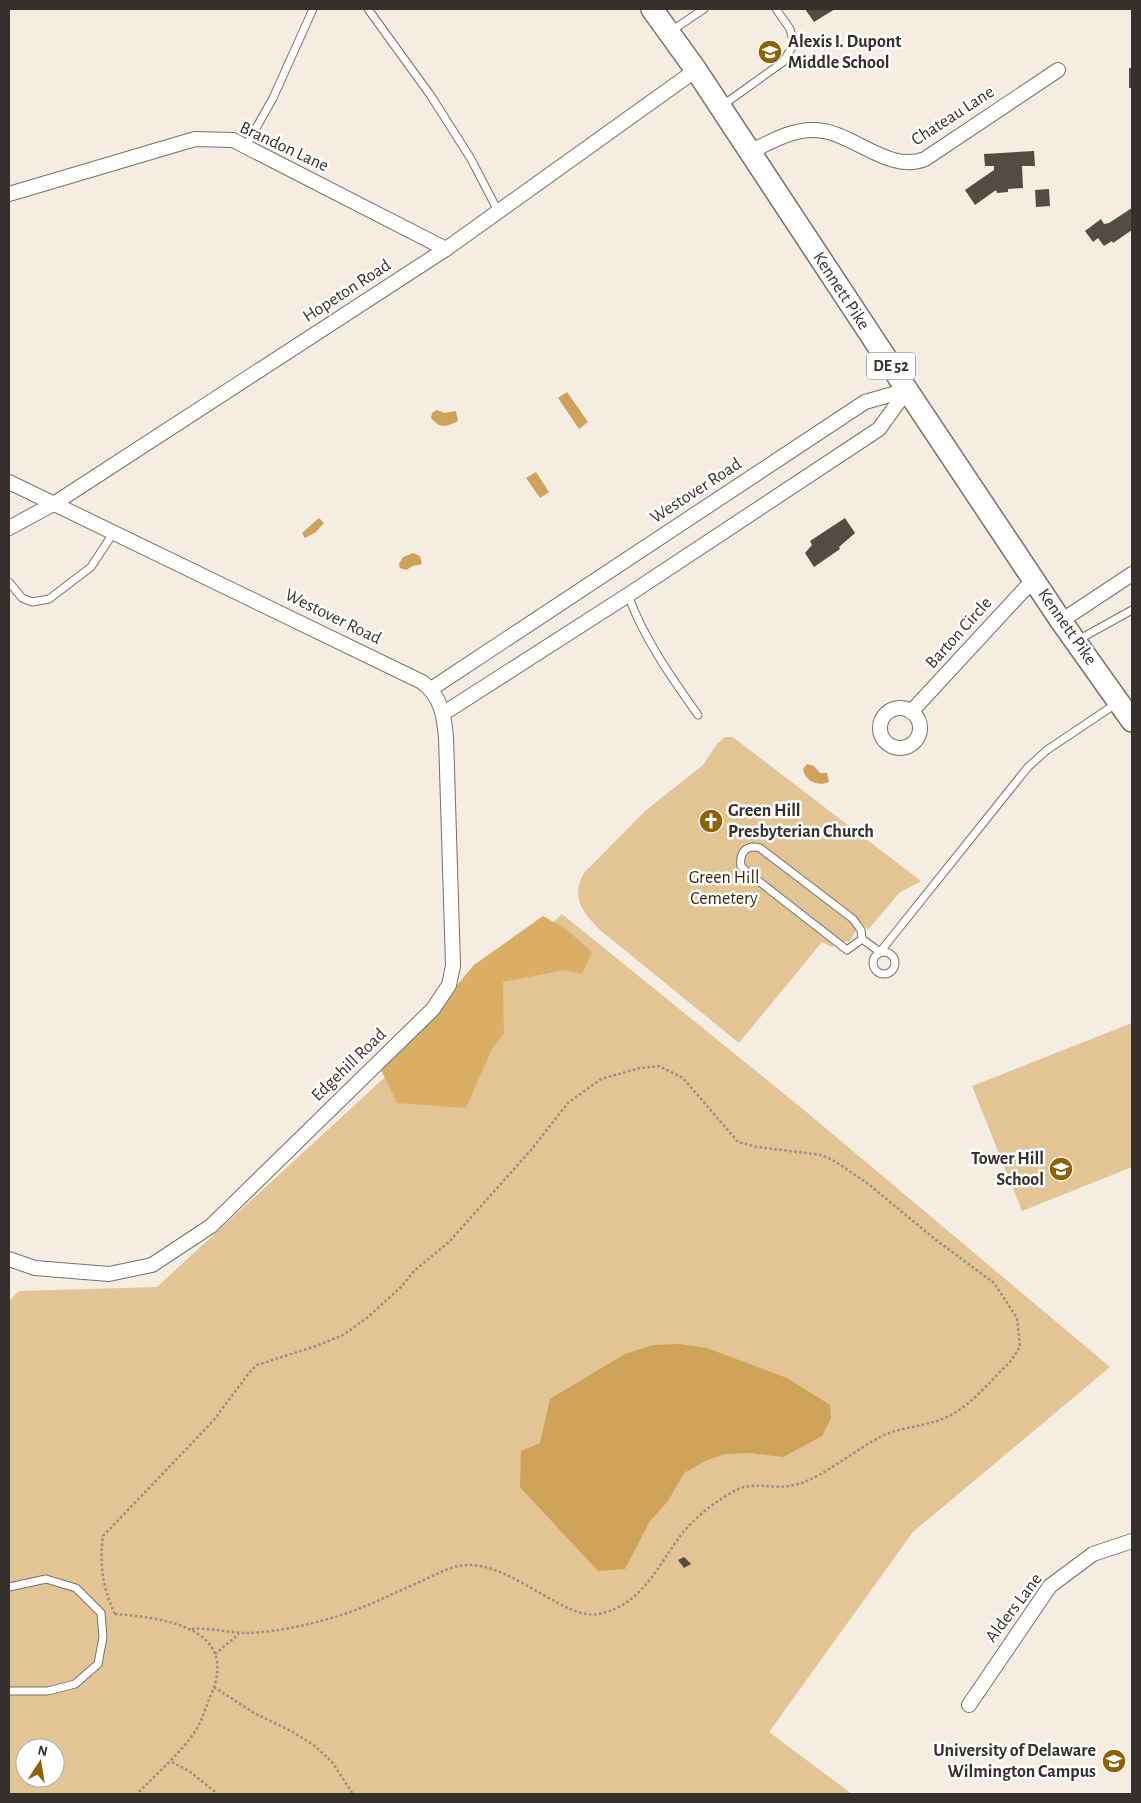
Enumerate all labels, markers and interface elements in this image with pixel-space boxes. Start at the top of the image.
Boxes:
place label: Alexis I. Dupont Middle School [788,33,901,72]
school or university icon: Alexis I. Dupont Middle School [757,39,783,65]
street label: Chateau Lane [908,83,998,149]
street label: Brandon Lane [237,119,331,175]
street label: Kennett Pike [809,249,873,333]
street label: Hopeton Road [300,256,394,326]
road number: DE 52 [867,352,915,380]
street label: Westover Road [647,455,745,527]
street label: Kennett Pike [1034,585,1100,669]
street label: Westover Road [282,586,384,648]
street label: Barton Circle [922,594,996,672]
place label: Green Hill Presbyterian Church [728,802,874,841]
church icon: Green Hill Presbyterian Church [698,808,724,834]
park label: Green Hill Cemetery [689,869,759,908]
street label: Edgehill Road [308,1025,390,1105]
place label: Tower Hill School [971,1150,1044,1189]
school or university icon: Tower Hill School [1048,1156,1074,1182]
street label: Alders Lane [982,1570,1046,1646]
north arrow [15,1738,65,1788]
place label: University of Delaware Wilmington Campus [933,1742,1096,1781]
text: N [36,1743,49,1759]
school or university icon: University of Delaware Wilmington Campus [1101,1748,1127,1774]

